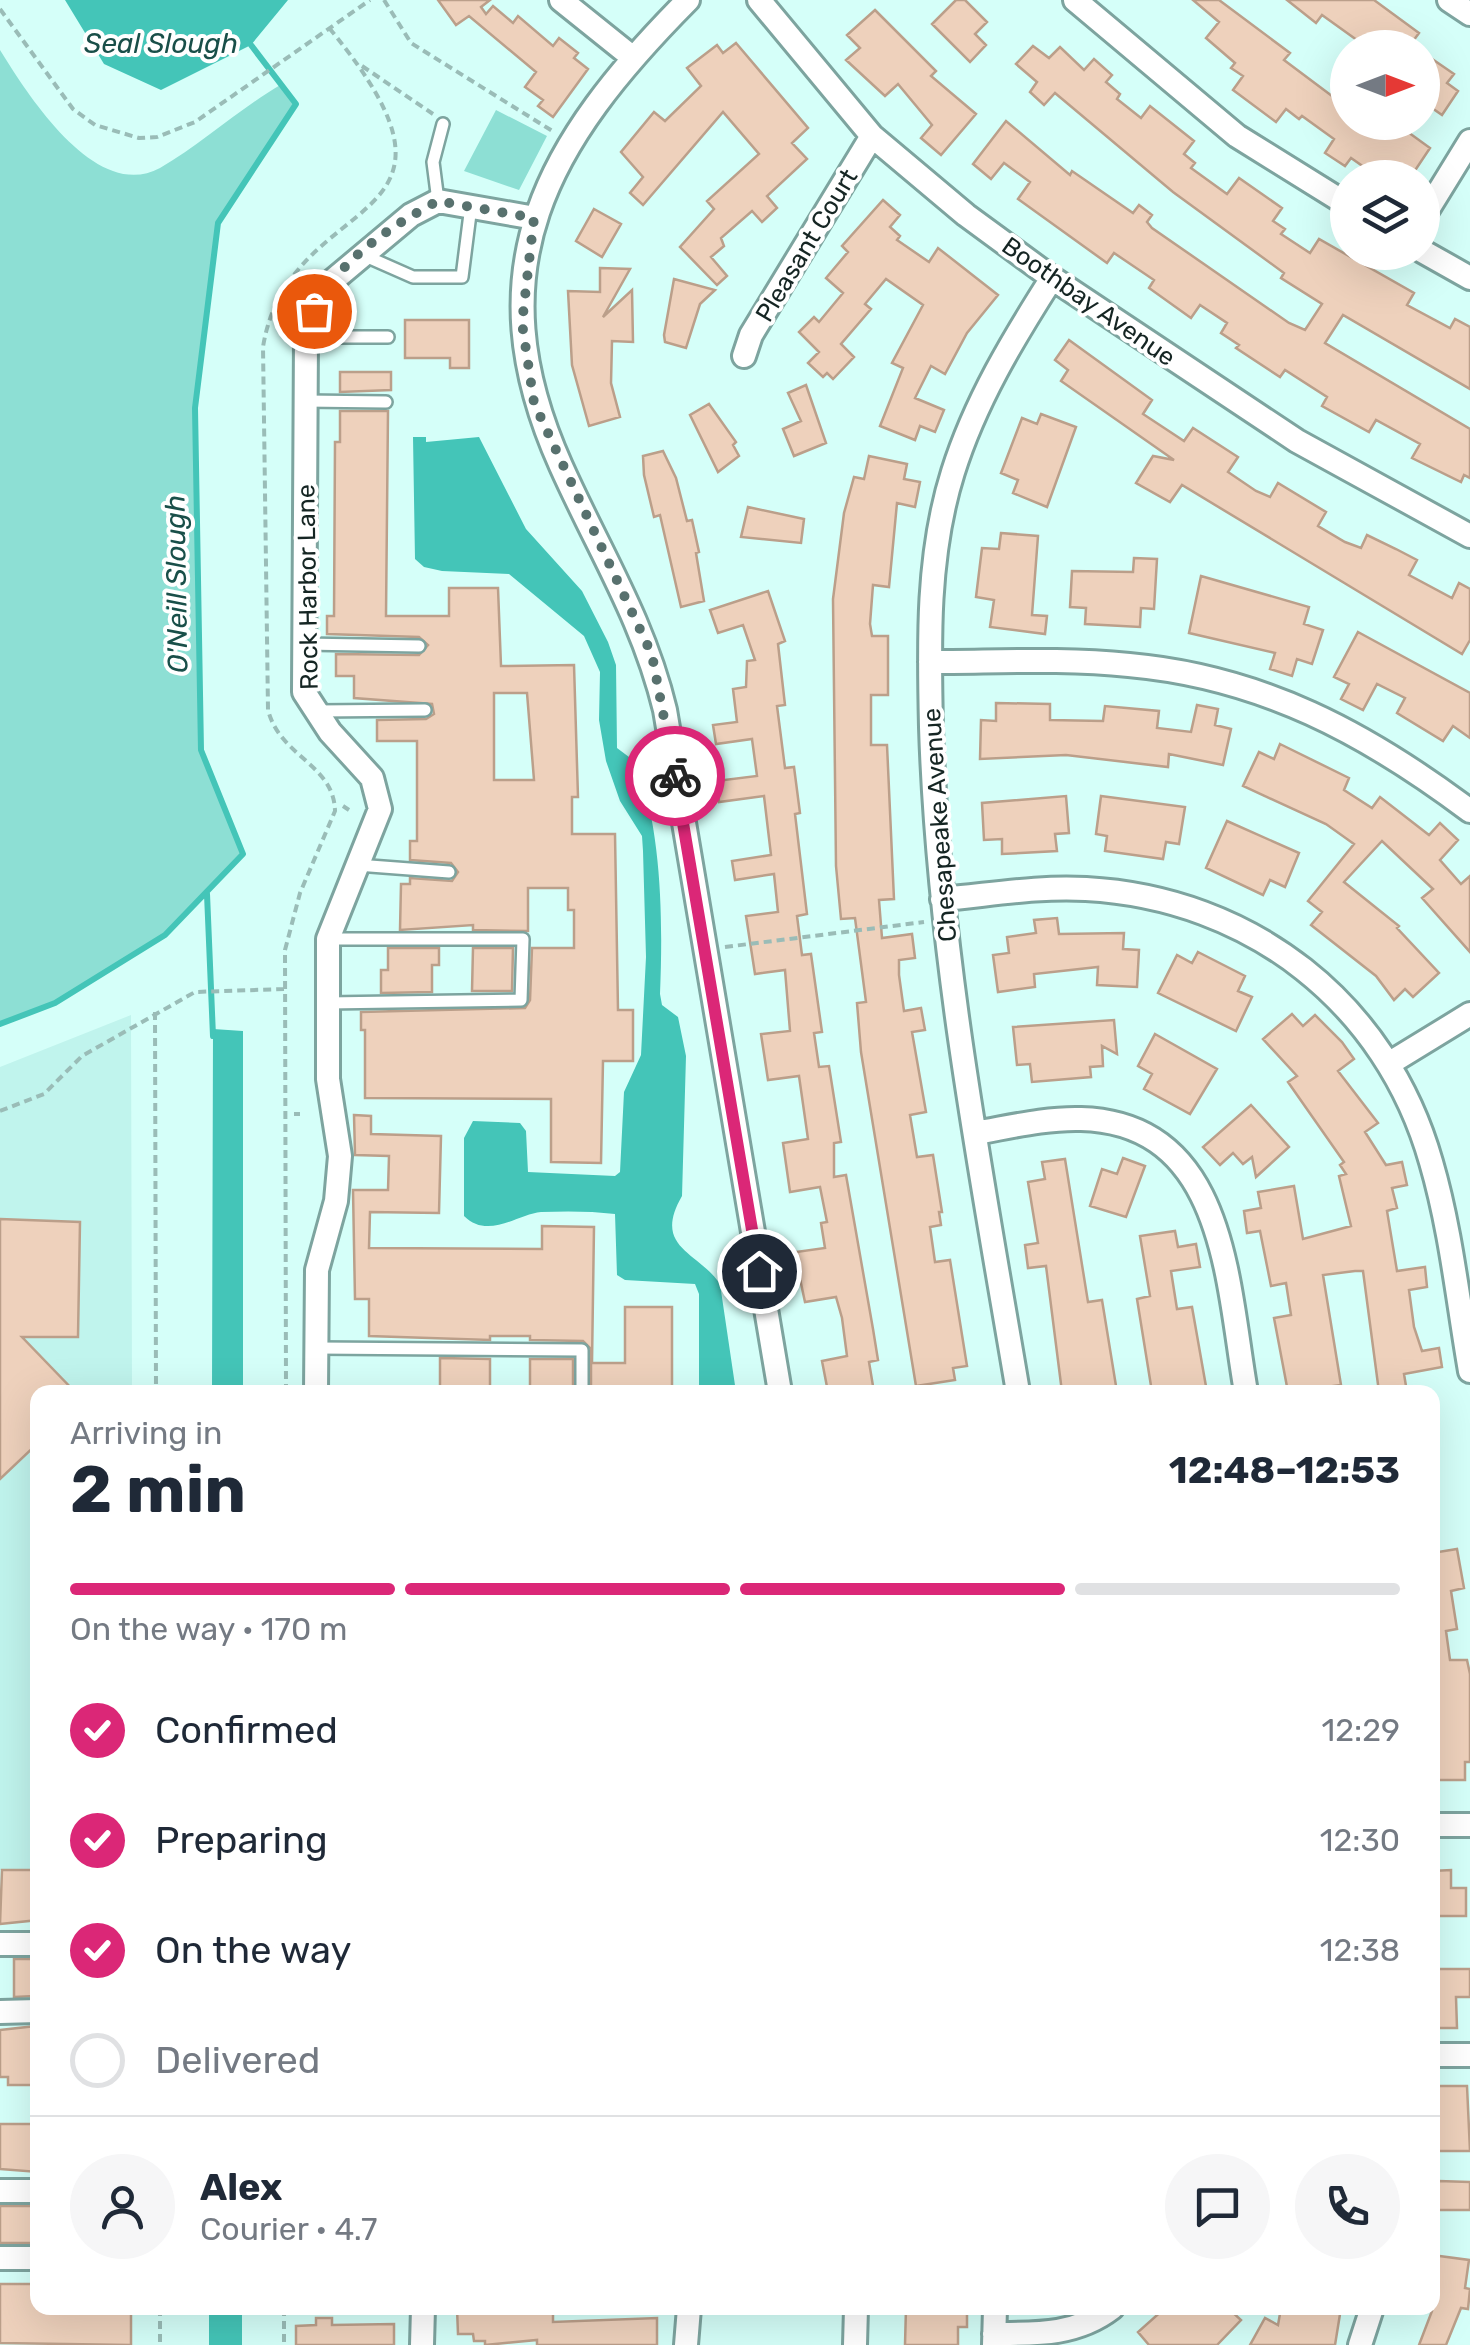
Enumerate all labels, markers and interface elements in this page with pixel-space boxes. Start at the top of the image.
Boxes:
water label: Seal Slough [84,27,238,60]
north arrow [1330,30,1440,140]
map controls [1330,30,1440,270]
button: layers [1330,160,1440,270]
street label: Pleasant Court [750,164,863,327]
street label: Boothbay Avenue [996,231,1181,372]
pin [272,269,357,354]
icon: bag [287,284,342,339]
street label: Rock Harbor Lane [291,484,324,690]
water label: O'Neill Slough [158,495,195,673]
street label: Chesapeake Avenue [917,707,962,943]
courier [625,726,725,826]
icon: bike [648,749,703,804]
pin [717,1229,802,1314]
icon: home [732,1244,787,1299]
text: Arriving in [70,1414,222,1452]
text: 12:48–12:53 [1169,1447,1400,1493]
text: 2 min [70,1451,246,1528]
text: On the way · 170 m [70,1610,348,1648]
icon: check [70,1703,125,1758]
text: Confirmed [155,1707,338,1753]
text: 12:29 [1322,1711,1400,1749]
icon: check [70,1813,125,1868]
text: Preparing [155,1817,328,1863]
text: 12:30 [1320,1821,1400,1859]
icon: check [70,1923,125,1978]
text: On the way [155,1927,351,1973]
text: 12:38 [1320,1931,1400,1969]
text: Delivered [155,2037,320,2083]
button: person [70,2154,175,2259]
button: chat [1165,2154,1270,2259]
button: phone [1295,2154,1400,2259]
text: Alex [200,2164,282,2210]
text: Courier · 4.7 [200,2210,377,2248]

